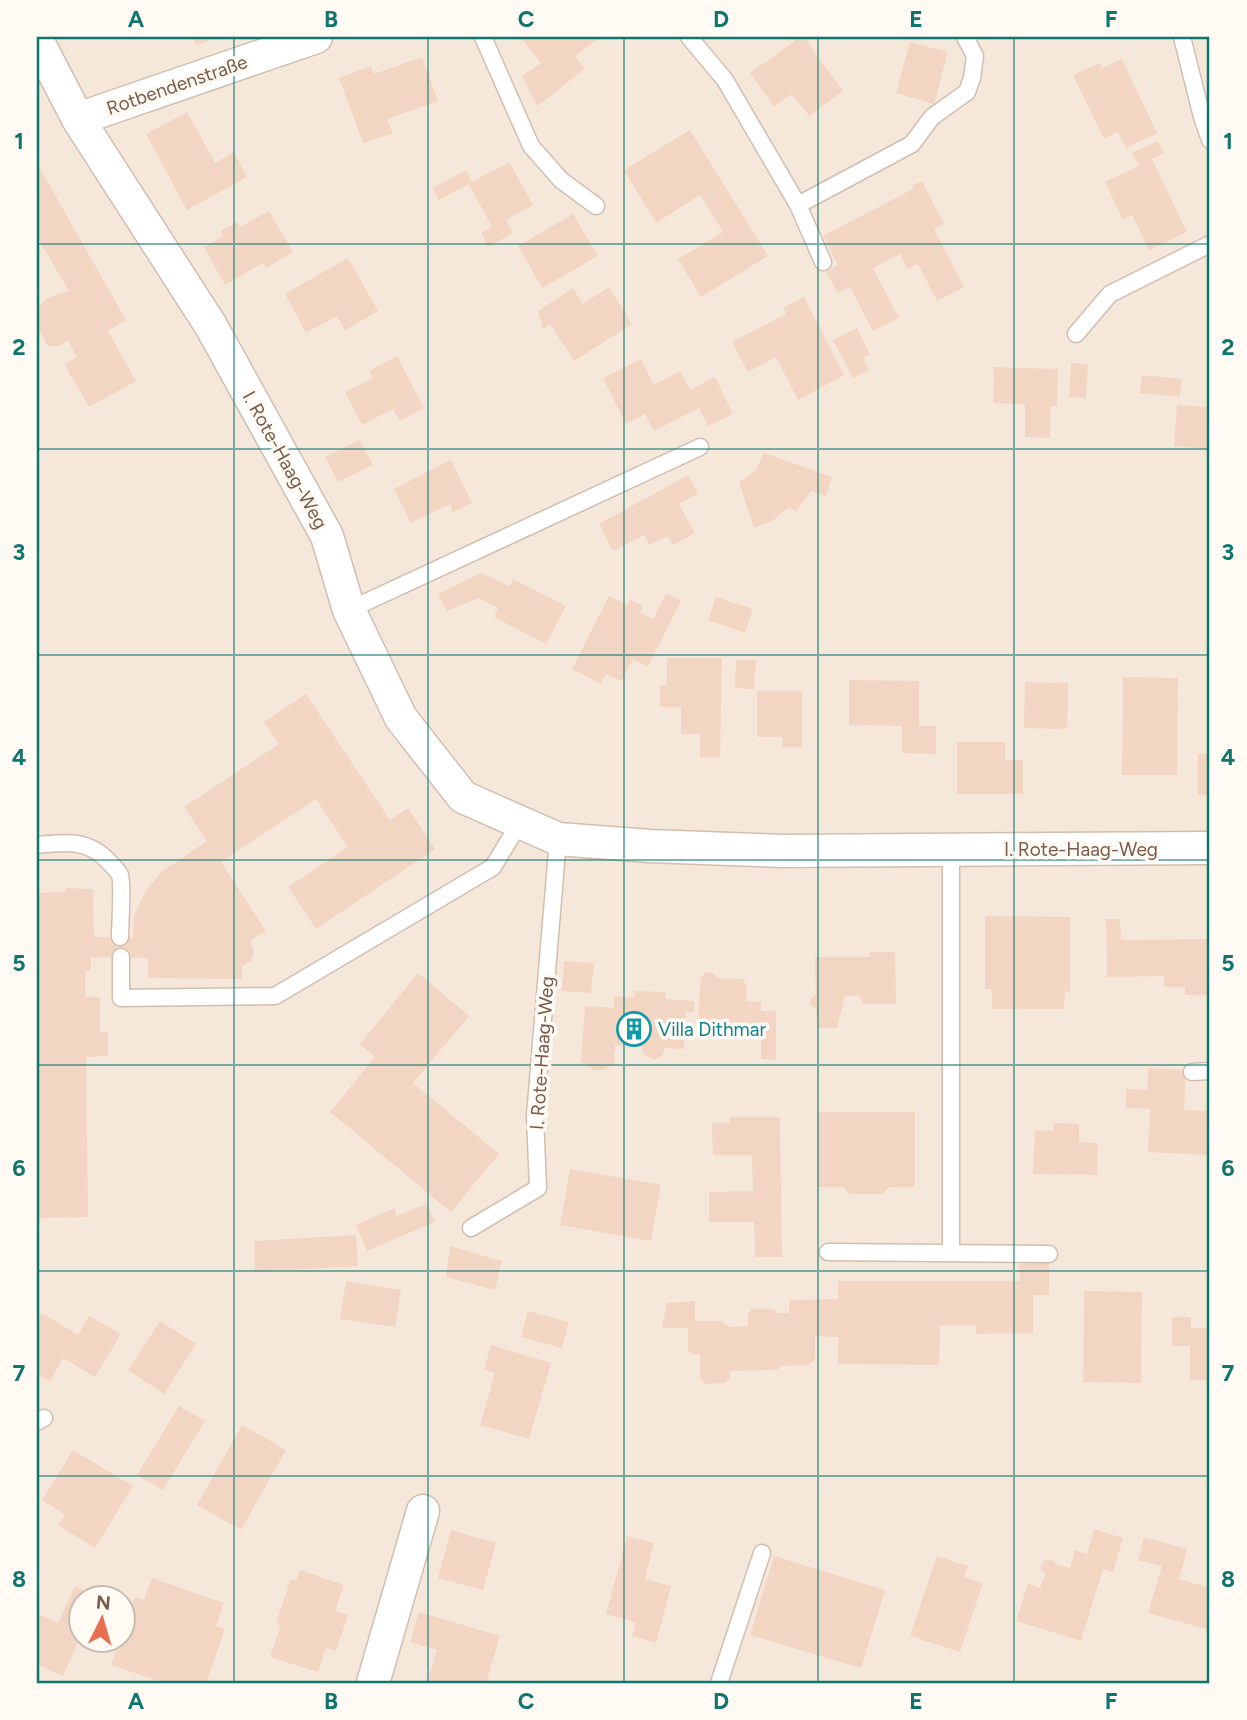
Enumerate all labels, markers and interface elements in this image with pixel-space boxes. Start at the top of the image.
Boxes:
text: A [128,5,145,33]
text: B [324,5,338,33]
text: C [518,5,535,33]
text: D [713,5,729,33]
text: E [909,5,923,33]
text: F [1105,5,1118,33]
street label: Rotbendenstraße [103,50,251,120]
text: 1 [14,127,24,155]
text: 1 [1223,127,1233,155]
text: 2 [12,333,26,361]
text: 2 [1221,333,1235,361]
street label: I. Rote-Haag-Weg [238,387,332,533]
text: 3 [13,538,25,566]
text: 3 [1222,538,1234,566]
text: 4 [12,743,26,771]
text: 4 [1221,743,1235,771]
street label: I. Rote-Haag-Weg [1004,838,1158,861]
text: 5 [12,949,26,977]
text: 5 [1221,949,1235,977]
street label: I. Rote-Haag-Weg [525,975,559,1131]
building icon: Villa Dithmar [615,1010,653,1048]
place label: Villa Dithmar [658,1018,766,1041]
text: 6 [12,1154,26,1182]
text: 6 [1221,1154,1235,1182]
text: 7 [13,1359,26,1387]
text: 7 [1222,1359,1235,1387]
text: 8 [12,1565,26,1593]
text: 8 [1221,1565,1235,1593]
north arrow [66,1584,136,1654]
text: N [95,1590,112,1615]
text: A [128,1687,145,1715]
text: B [324,1687,338,1715]
text: C [518,1687,535,1715]
text: D [713,1687,729,1715]
text: E [909,1687,923,1715]
text: F [1105,1687,1118,1715]

